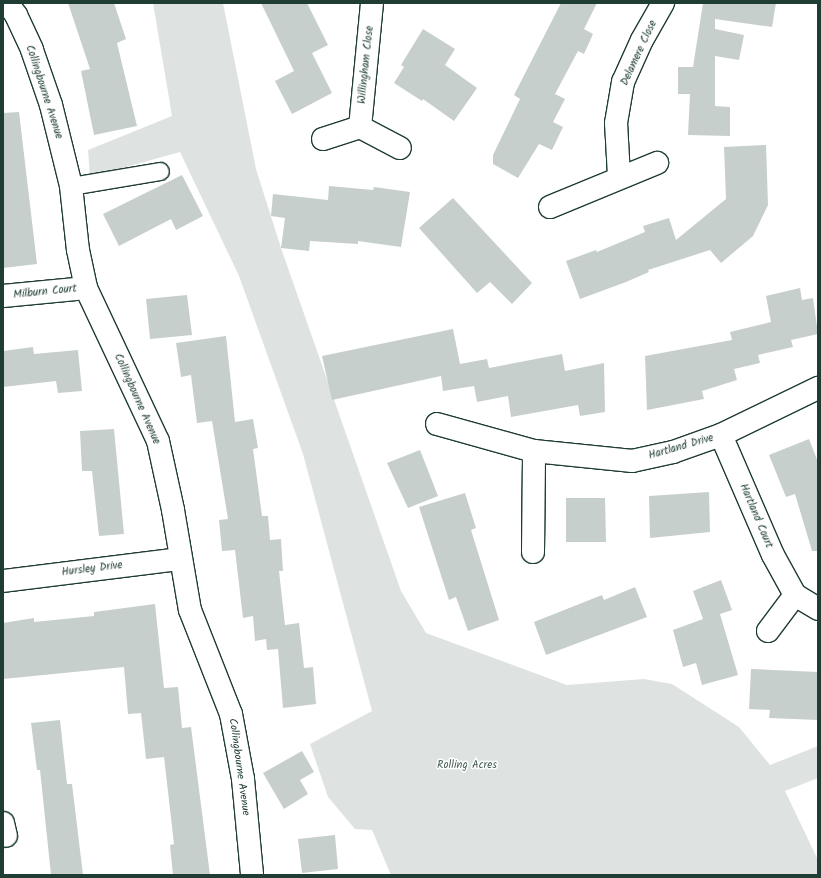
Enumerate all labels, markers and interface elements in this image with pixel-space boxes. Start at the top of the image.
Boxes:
street label: Delamere Close [618,18,660,88]
street label: Willingham Close [355,25,377,105]
street label: Collingbourne Avenue [23,43,65,141]
street label: Milburn Court [13,282,77,302]
street label: Collingbourne Avenue [111,352,163,446]
street label: Hartland Drive [647,431,715,463]
street label: Hartland Court [736,482,776,550]
street label: Hursley Drive [61,559,123,579]
street label: Collingbourne Avenue [226,718,252,816]
park label: Rolling Acres [437,758,497,772]

